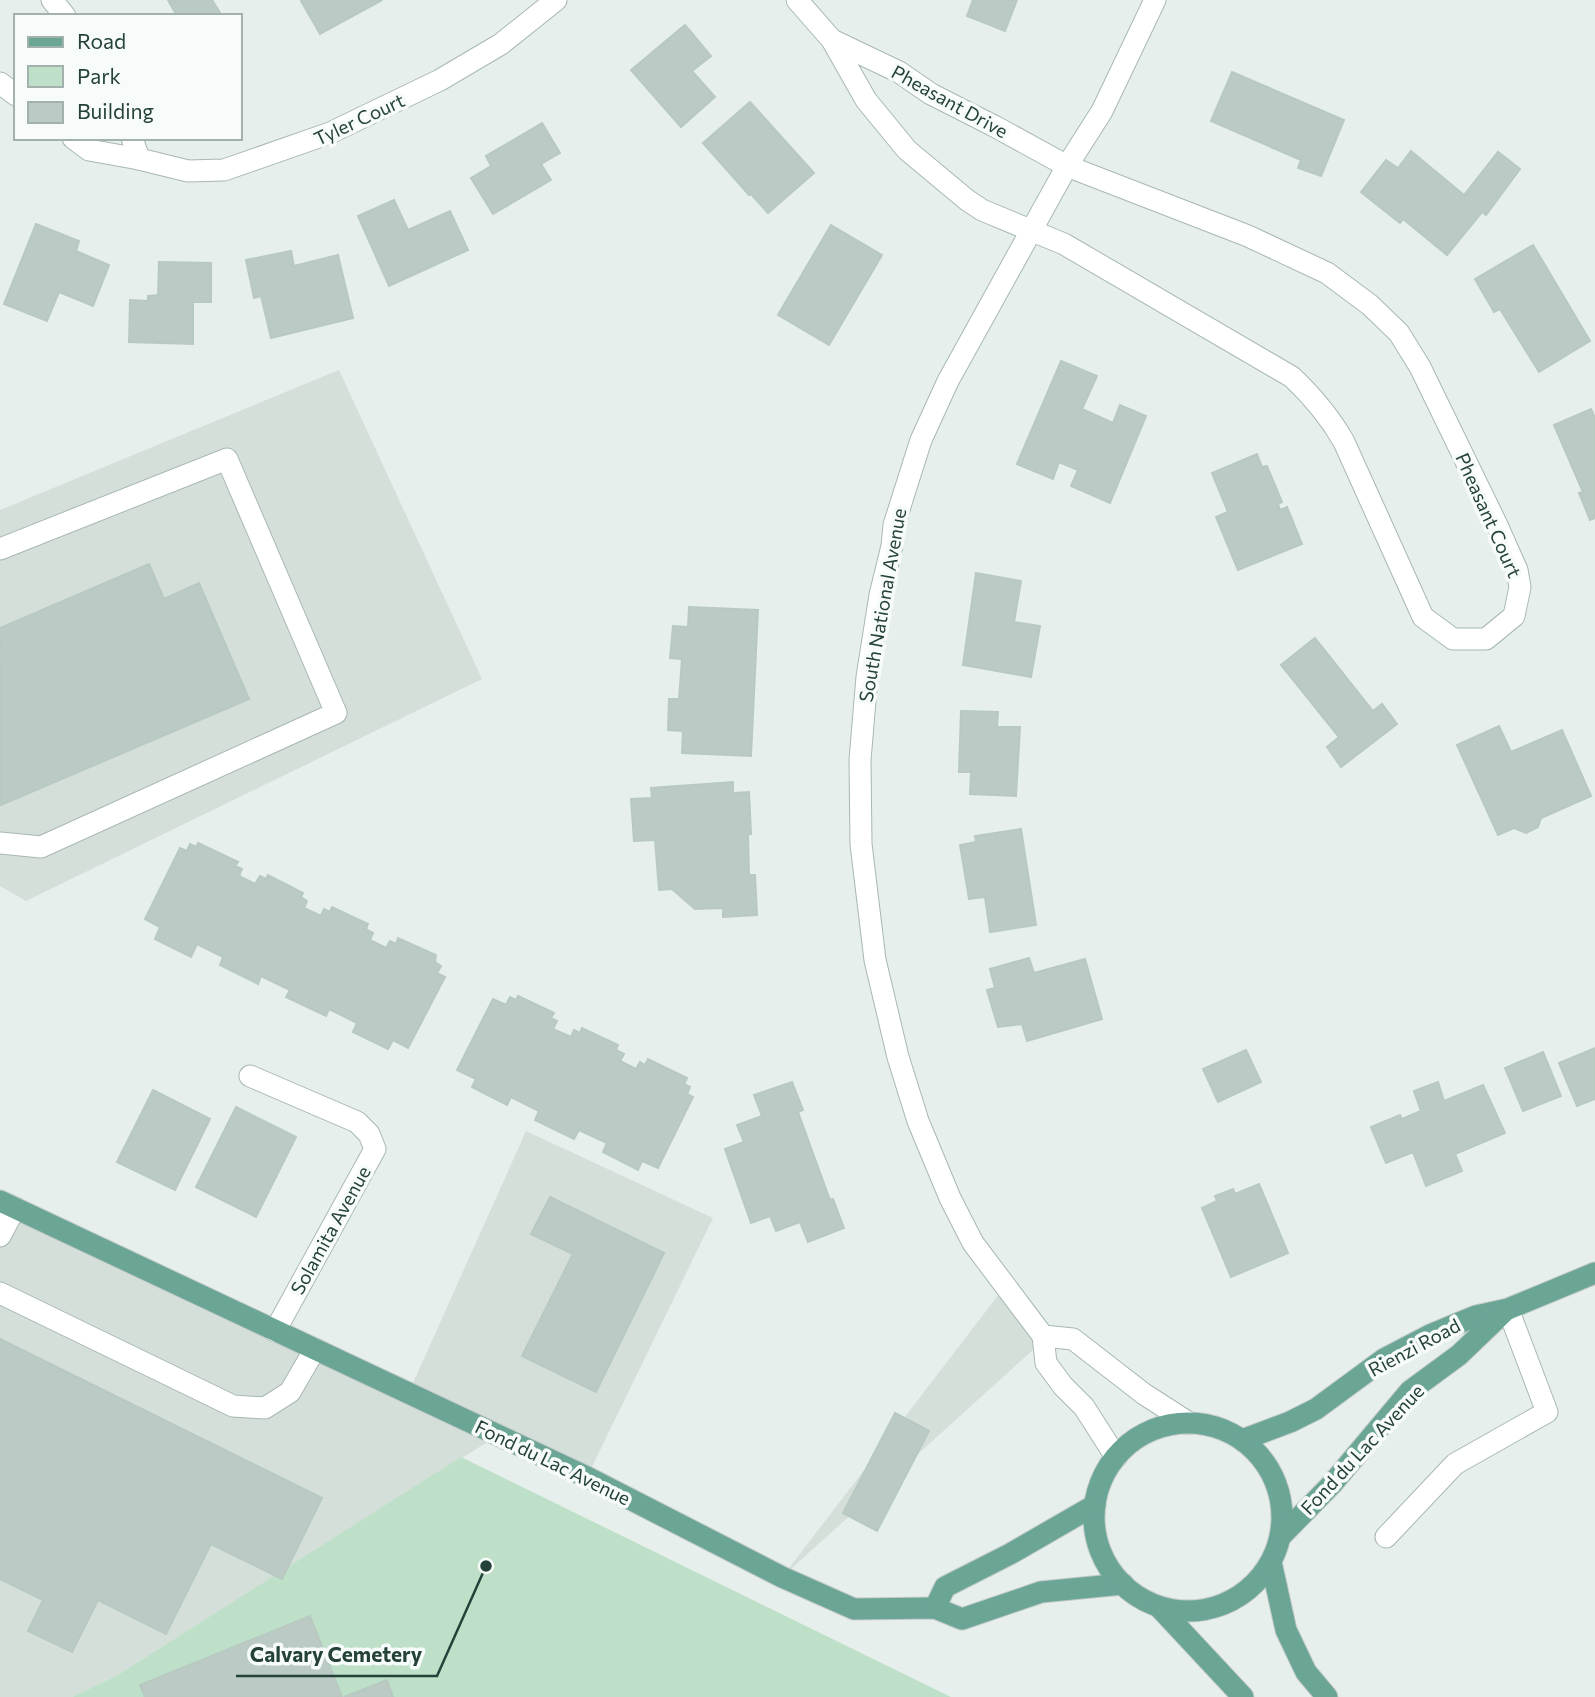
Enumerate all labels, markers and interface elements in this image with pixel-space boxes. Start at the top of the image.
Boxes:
legend [14,14,242,140]
text: Road [77,28,126,53]
street label: Pheasant Drive [888,60,1012,142]
text: Park [77,63,121,88]
street label: Tyler Court [310,88,408,150]
text: Building [77,98,154,123]
street label: Pheasant Court [1451,449,1527,581]
street label: South National Avenue [854,506,910,704]
street label: Solamita Avenue [285,1162,375,1298]
street label: Rienzi Road [1364,1313,1464,1381]
street label: Fond du Lac Avenue [1296,1379,1428,1519]
street label: Fond du Lac Avenue [472,1414,634,1510]
callout: Calvary Cemetery [236,1634,437,1676]
text: Calvary Cemetery [250,1641,423,1666]

